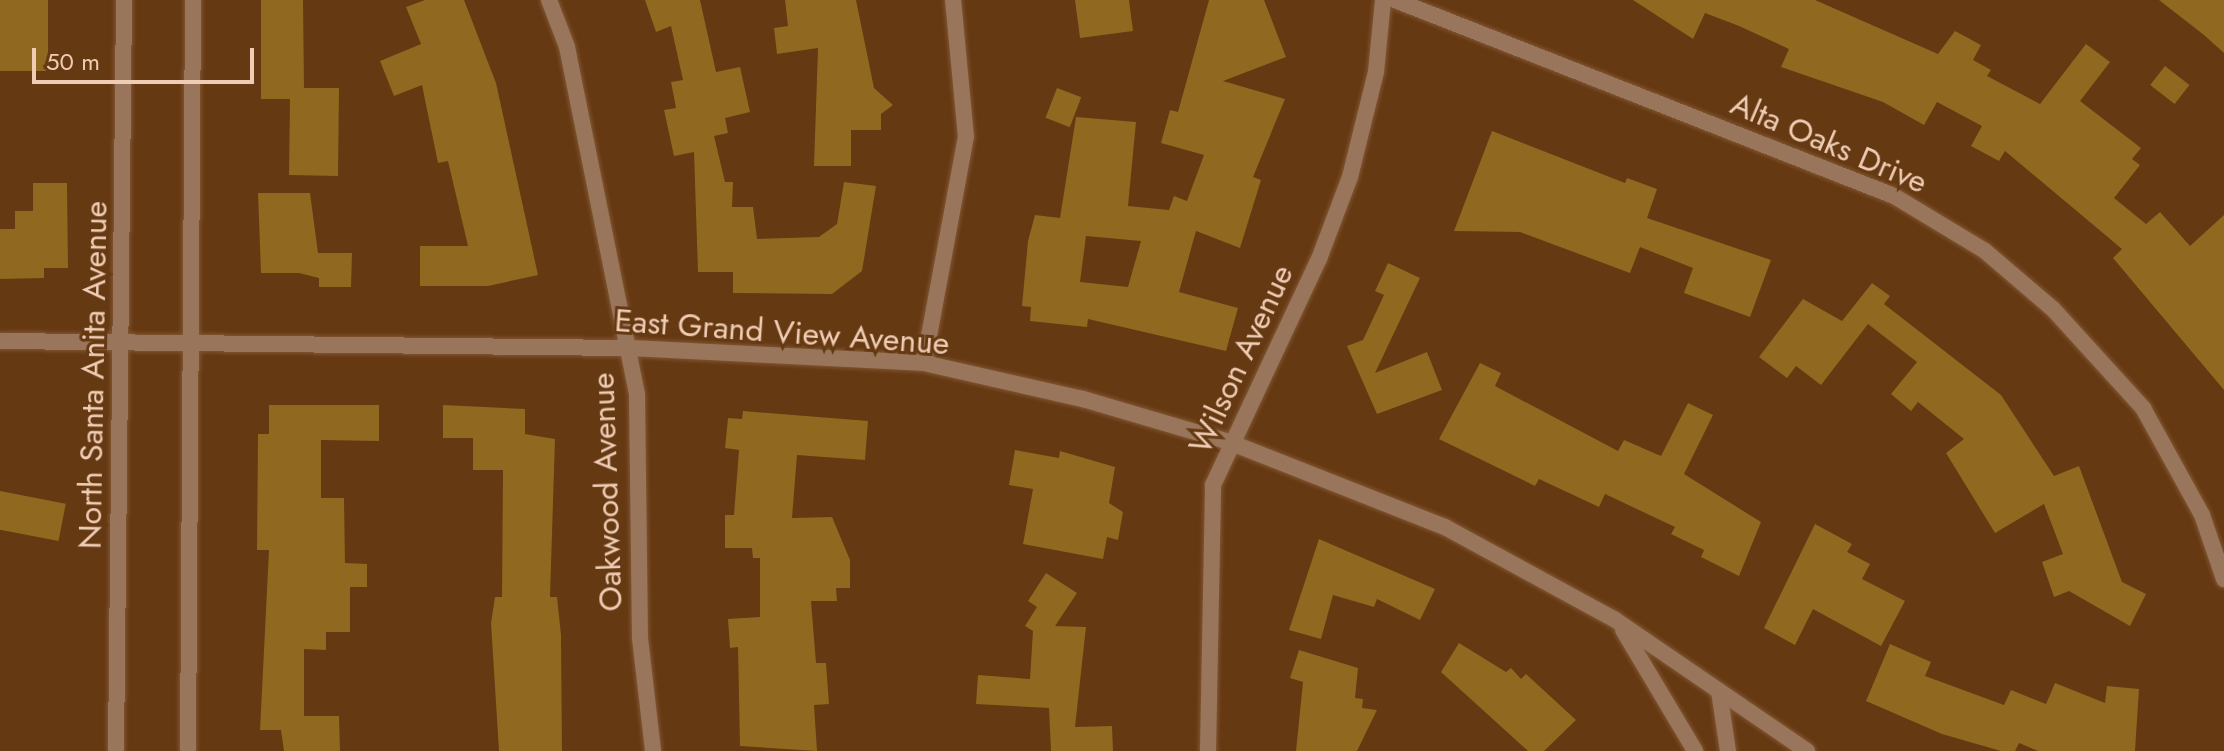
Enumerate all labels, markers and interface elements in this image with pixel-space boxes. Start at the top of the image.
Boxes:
scale bar [36,32,258,82]
text: 50 m [46,44,100,79]
street label: Alta Oaks Drive [1725,84,1933,202]
street label: North Santa Anita Avenue [71,201,115,549]
street label: Wilson Avenue [1181,259,1301,459]
street label: East Grand View Avenue [613,301,951,363]
street label: Oakwood Avenue [584,372,630,612]

